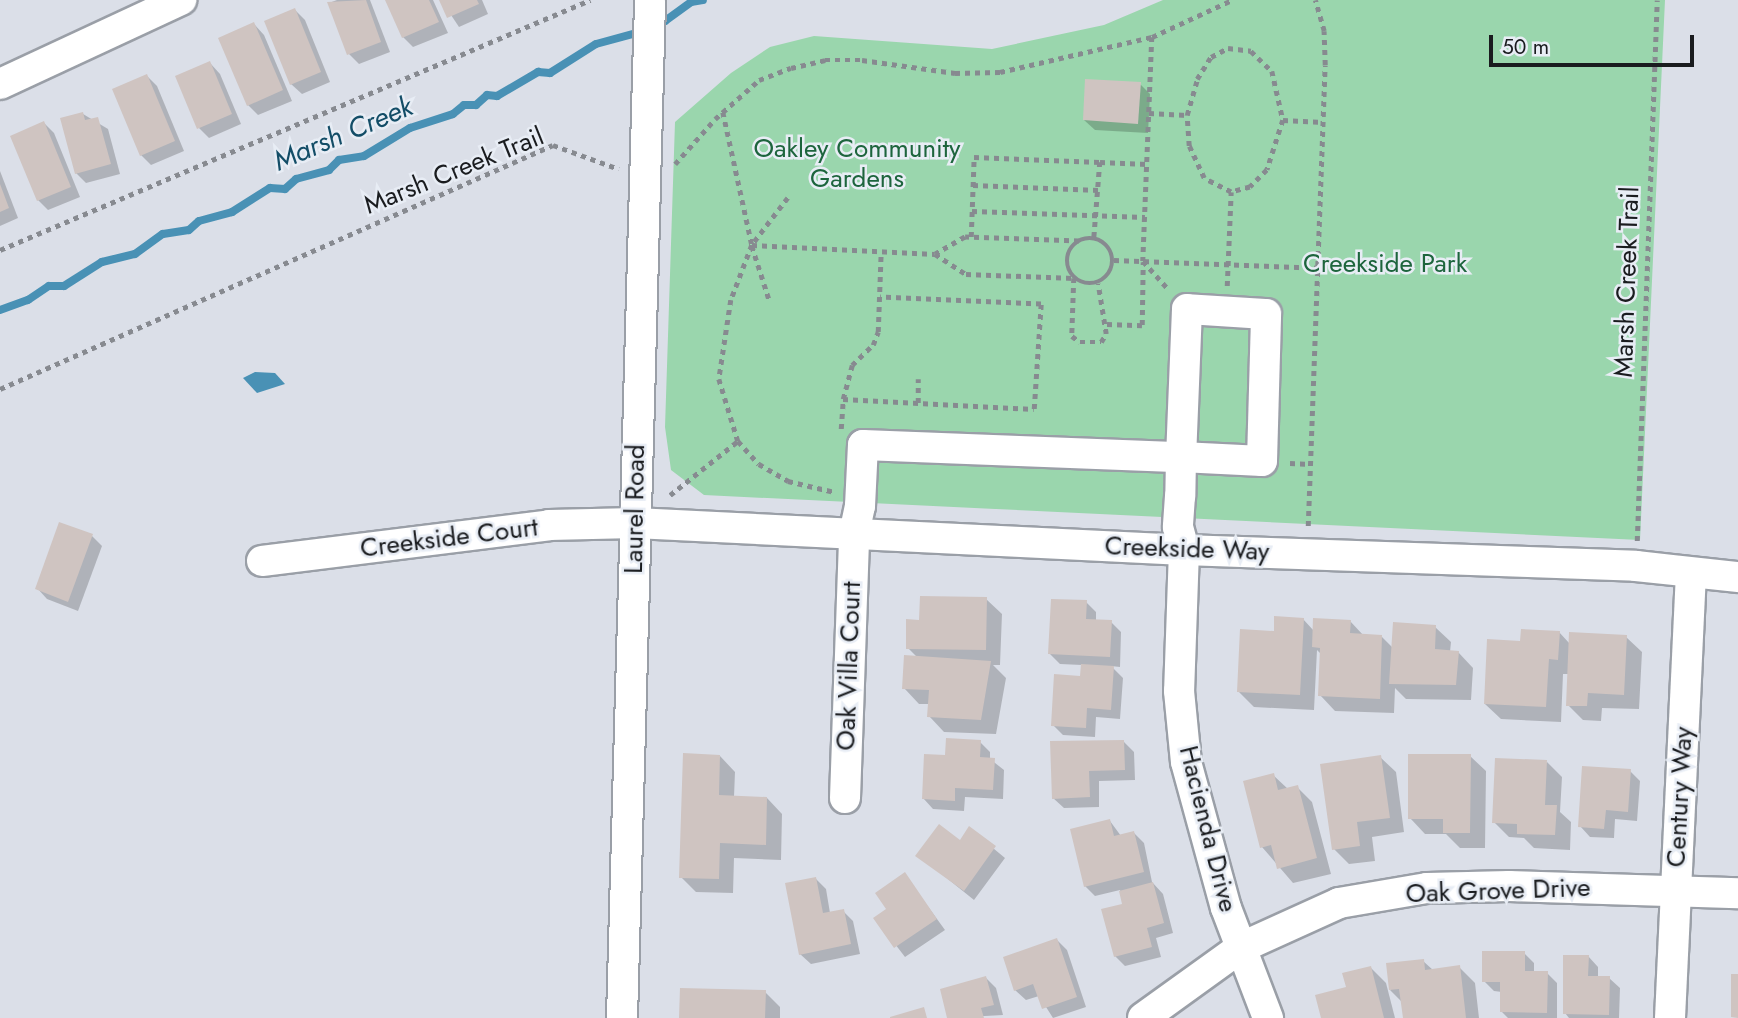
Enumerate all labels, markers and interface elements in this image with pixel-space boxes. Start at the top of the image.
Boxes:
scale bar [1493,21,1698,65]
text: 50 m [1502,32,1549,62]
water label: Marsh Creek [268,90,418,178]
street label: Marsh Creek Trail [360,121,548,221]
park label: Oakley Community Gardens [753,133,961,194]
street label: Marsh Creek Trail [1608,186,1646,378]
park label: Creekside Park [1303,248,1467,280]
street label: Laurel Road [618,444,652,574]
street label: Creekside Court [358,512,540,564]
street label: Creekside Way [1104,531,1270,567]
street label: Oak Villa Court [830,581,868,751]
street label: Century Way [1661,726,1699,868]
street label: Hacienda Drive [1172,743,1244,915]
street label: Oak Grove Drive [1405,872,1591,910]

